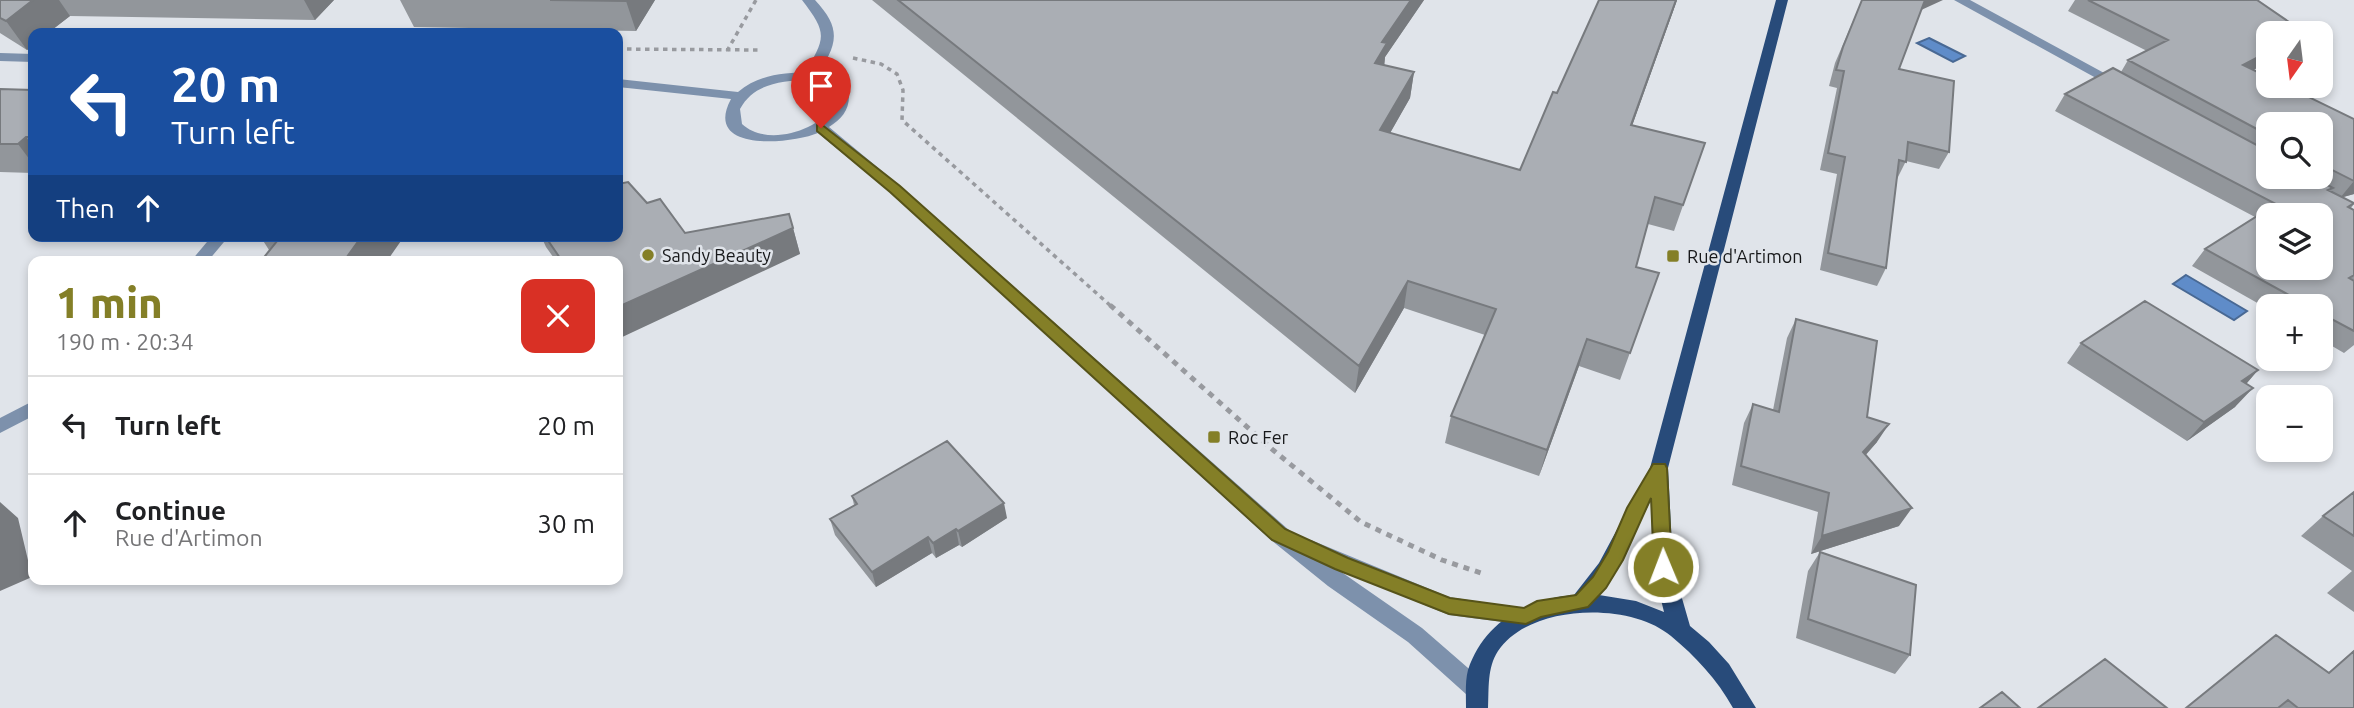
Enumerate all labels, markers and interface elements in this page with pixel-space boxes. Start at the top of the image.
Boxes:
north arrow [2256,21,2333,98]
map controls [2256,21,2333,462]
icon: left [56,56,147,147]
text: 20 m [171,56,280,111]
pin [791,56,851,128]
icon: arrive [802,67,840,105]
button: search [2256,112,2333,189]
text: Turn left [171,114,295,150]
icon: ahead [129,189,167,227]
text: Then [56,194,115,223]
button: layers [2256,203,2333,280]
place label: Sandy Beauty [662,245,771,265]
place label: Rue d'Artimon [1687,246,1803,266]
marker: Sandy Beauty [640,247,656,263]
marker: Rue d'Artimon [1665,248,1681,264]
text: 1 min [56,279,163,326]
button: close [521,279,595,353]
button: + [2256,294,2333,371]
text: 190 m · 20:34 [56,329,194,354]
button: − [2256,385,2333,462]
icon: left [56,406,94,444]
text: Turn left [115,411,221,440]
text: 20 m [537,411,595,440]
place label: Roc Fer [1228,427,1289,447]
marker: Roc Fer [1206,429,1222,445]
text: Continue [115,496,226,525]
icon: ahead [56,504,94,542]
text: 30 m [537,509,595,538]
text: Rue d'Artimon [115,525,263,550]
position arrow [1626,530,1700,604]

